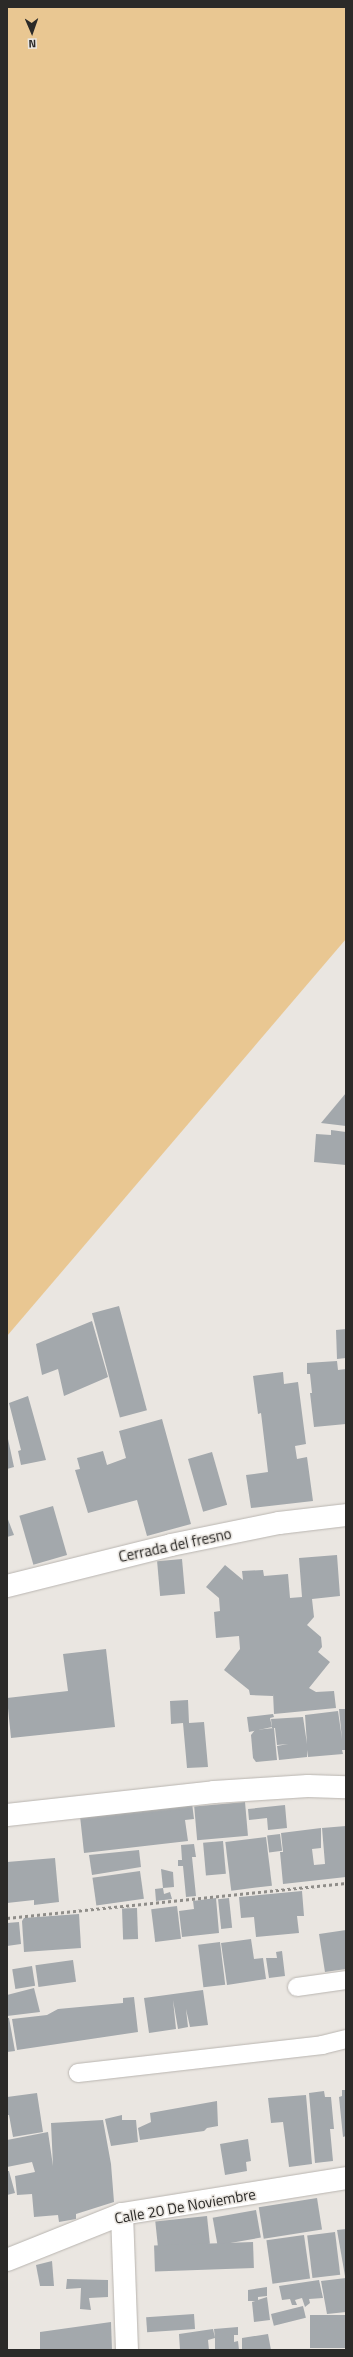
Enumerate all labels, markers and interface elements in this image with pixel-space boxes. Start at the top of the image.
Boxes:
north arrow [12,12,52,52]
text: N [28,36,37,52]
street label: Cerrada del fresno [117,1524,233,1566]
street label: Calle 20 De Noviembre [113,2185,257,2227]

